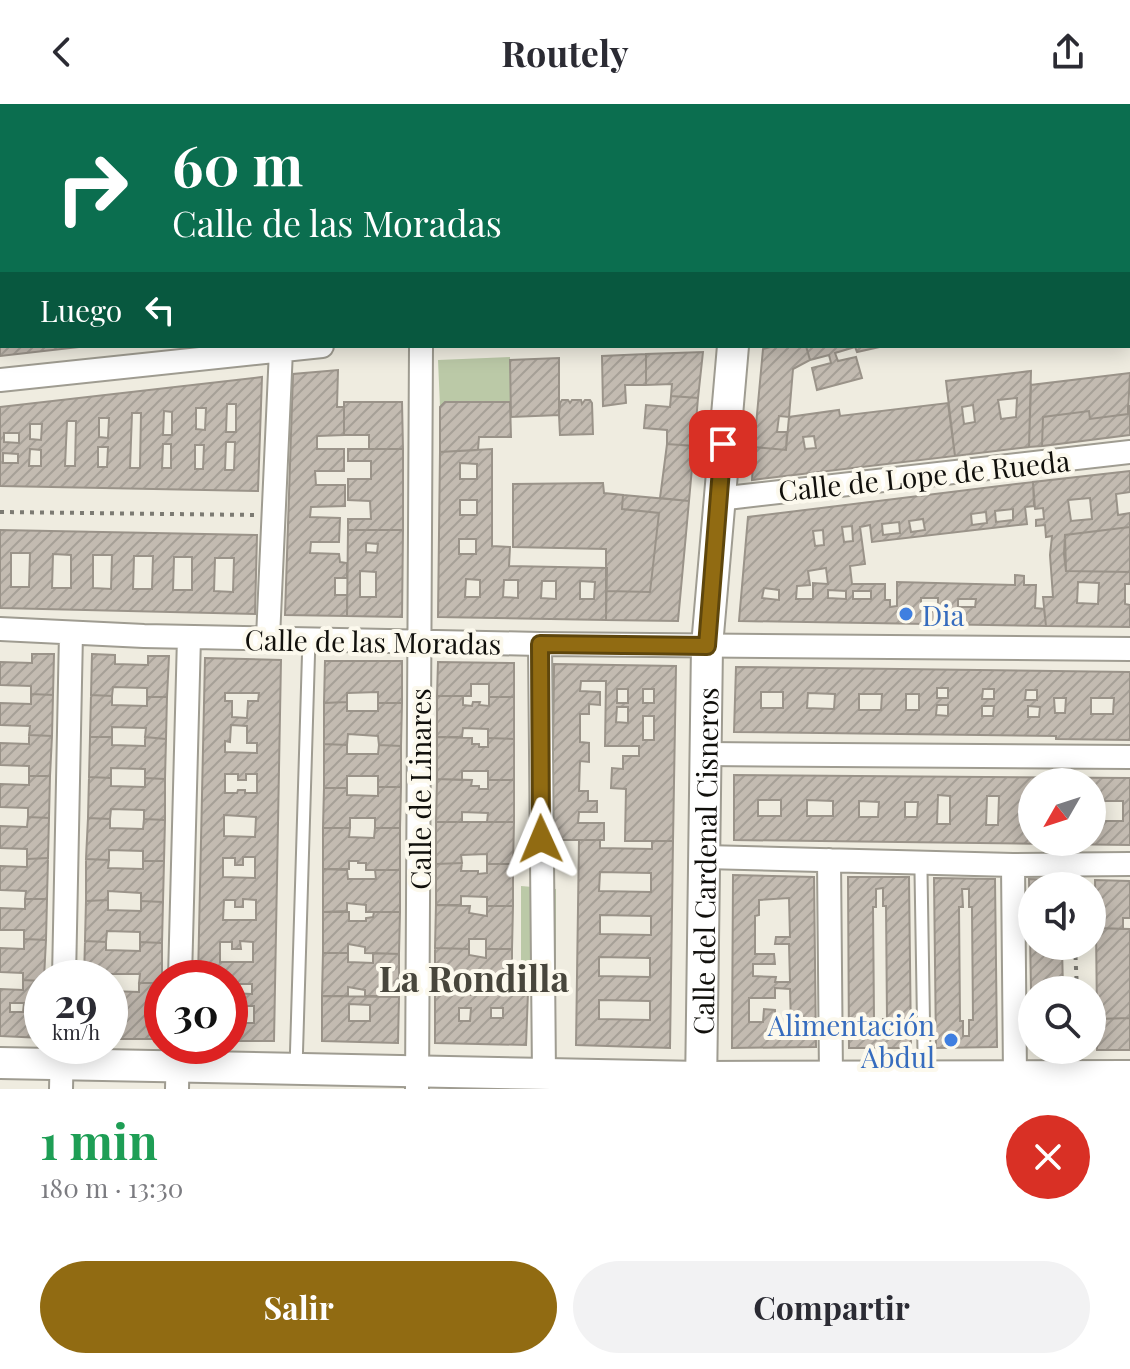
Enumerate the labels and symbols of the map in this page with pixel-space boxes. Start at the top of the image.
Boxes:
pin [689,410,757,478]
street label: Calle de Lope de Rueda [776,441,1072,509]
place label: Dia [922,596,964,633]
marker: Dia [897,605,915,623]
street label: Calle de las Moradas [244,620,502,662]
street label: Calle del Cardenal Cisneros [683,687,725,1035]
street label: Calle de Linares [401,688,438,890]
north arrow [1018,768,1106,856]
position arrow [499,797,583,881]
district label: La Rondilla [379,953,570,1001]
speed limit sign: 30 [144,960,248,1064]
place label: Alimentación Abdul [767,1006,935,1075]
marker: Alimentación Abdul [942,1031,960,1049]

